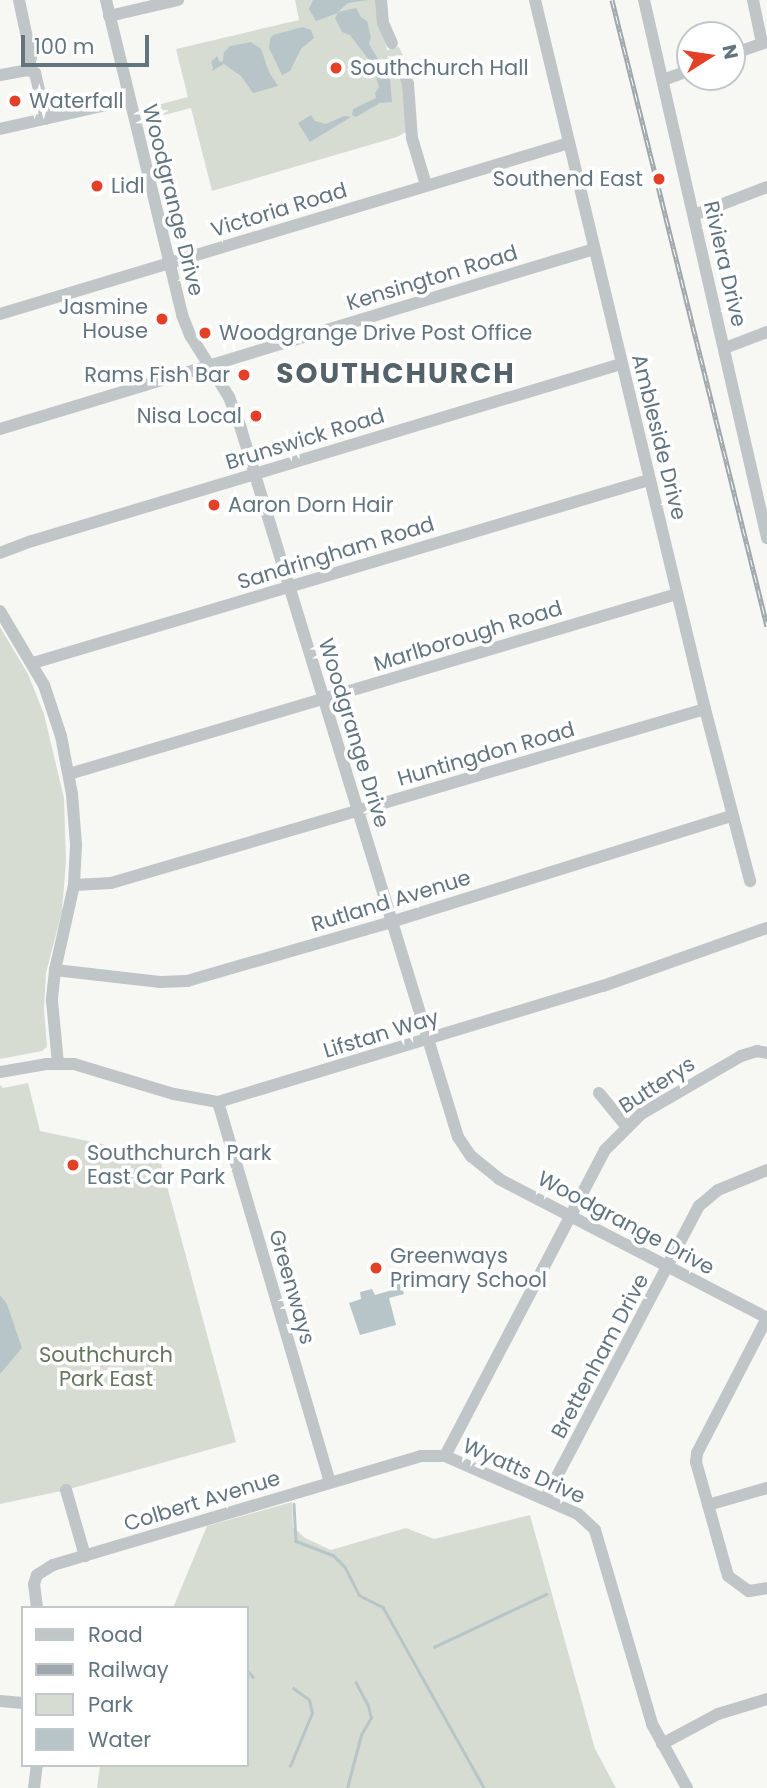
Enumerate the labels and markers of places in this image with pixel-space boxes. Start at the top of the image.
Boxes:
place label: Southchurch Hall [350,55,529,81]
marker: Southchurch Hall [328,60,344,76]
place label: Waterfall [29,88,124,114]
marker: Waterfall [7,93,23,109]
place label: Southend East [493,166,643,192]
marker: Southend East [649,169,669,189]
place label: Lidl [111,173,145,199]
marker: Lidl [89,178,105,194]
place label: Jasmine House [58,294,148,344]
marker: Jasmine House [154,311,170,327]
place label: Woodgrange Drive Post Office [219,320,532,346]
marker: Woodgrange Drive Post Office [197,325,213,341]
place label: Rams Fish Bar [84,362,230,388]
marker: Rams Fish Bar [236,367,252,383]
place label: Nisa Local [137,403,242,429]
marker: Nisa Local [248,408,264,424]
place label: Aaron Dorn Hair [228,492,394,518]
marker: Aaron Dorn Hair [206,497,222,513]
place label: Southchurch Park East Car Park [87,1140,272,1190]
marker: Southchurch Park East Car Park [65,1157,81,1173]
place label: Greenways Primary School [390,1243,547,1293]
marker: Greenways Primary School [368,1260,384,1276]

